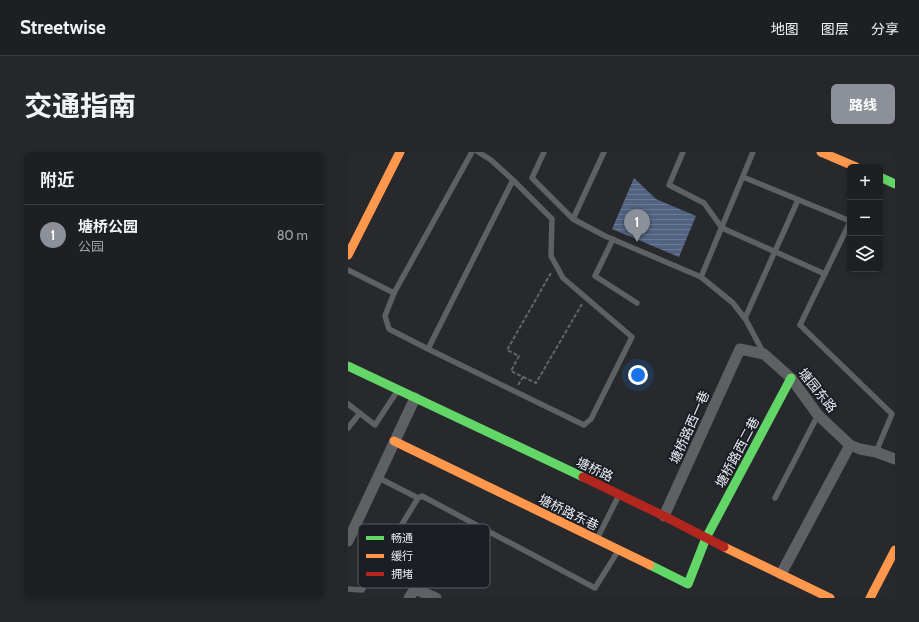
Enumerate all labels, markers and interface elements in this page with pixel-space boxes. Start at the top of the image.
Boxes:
text: Streetwise [20,16,106,39]
text: 地图 [771,20,799,38]
text: 图层 [821,20,849,38]
text: 分享 [871,20,899,38]
button: 路线 [831,84,895,124]
text: 交通指南 [24,89,136,123]
map controls [847,164,883,272]
button: + [847,164,883,200]
text: 附近 [40,170,74,190]
button: − [847,200,883,236]
pin: 1 [624,209,650,242]
text: 塘桥公园 [78,218,138,236]
text: 1 [51,227,55,243]
text: 80 m [277,227,308,243]
button: layers [847,236,883,272]
text: 公园 [78,238,104,254]
your location [628,365,648,385]
street label: 塘园东路 [795,365,841,415]
street label: 塘桥路西一巷 [666,388,712,466]
street label: 塘桥路西二巷 [712,414,762,490]
street label: 塘桥路 [574,454,616,484]
street label: 塘桥路东巷 [536,491,602,533]
legend [358,524,490,588]
text: 畅通 [391,531,413,545]
text: 缓行 [391,549,413,563]
text: 拥堵 [391,567,413,581]

